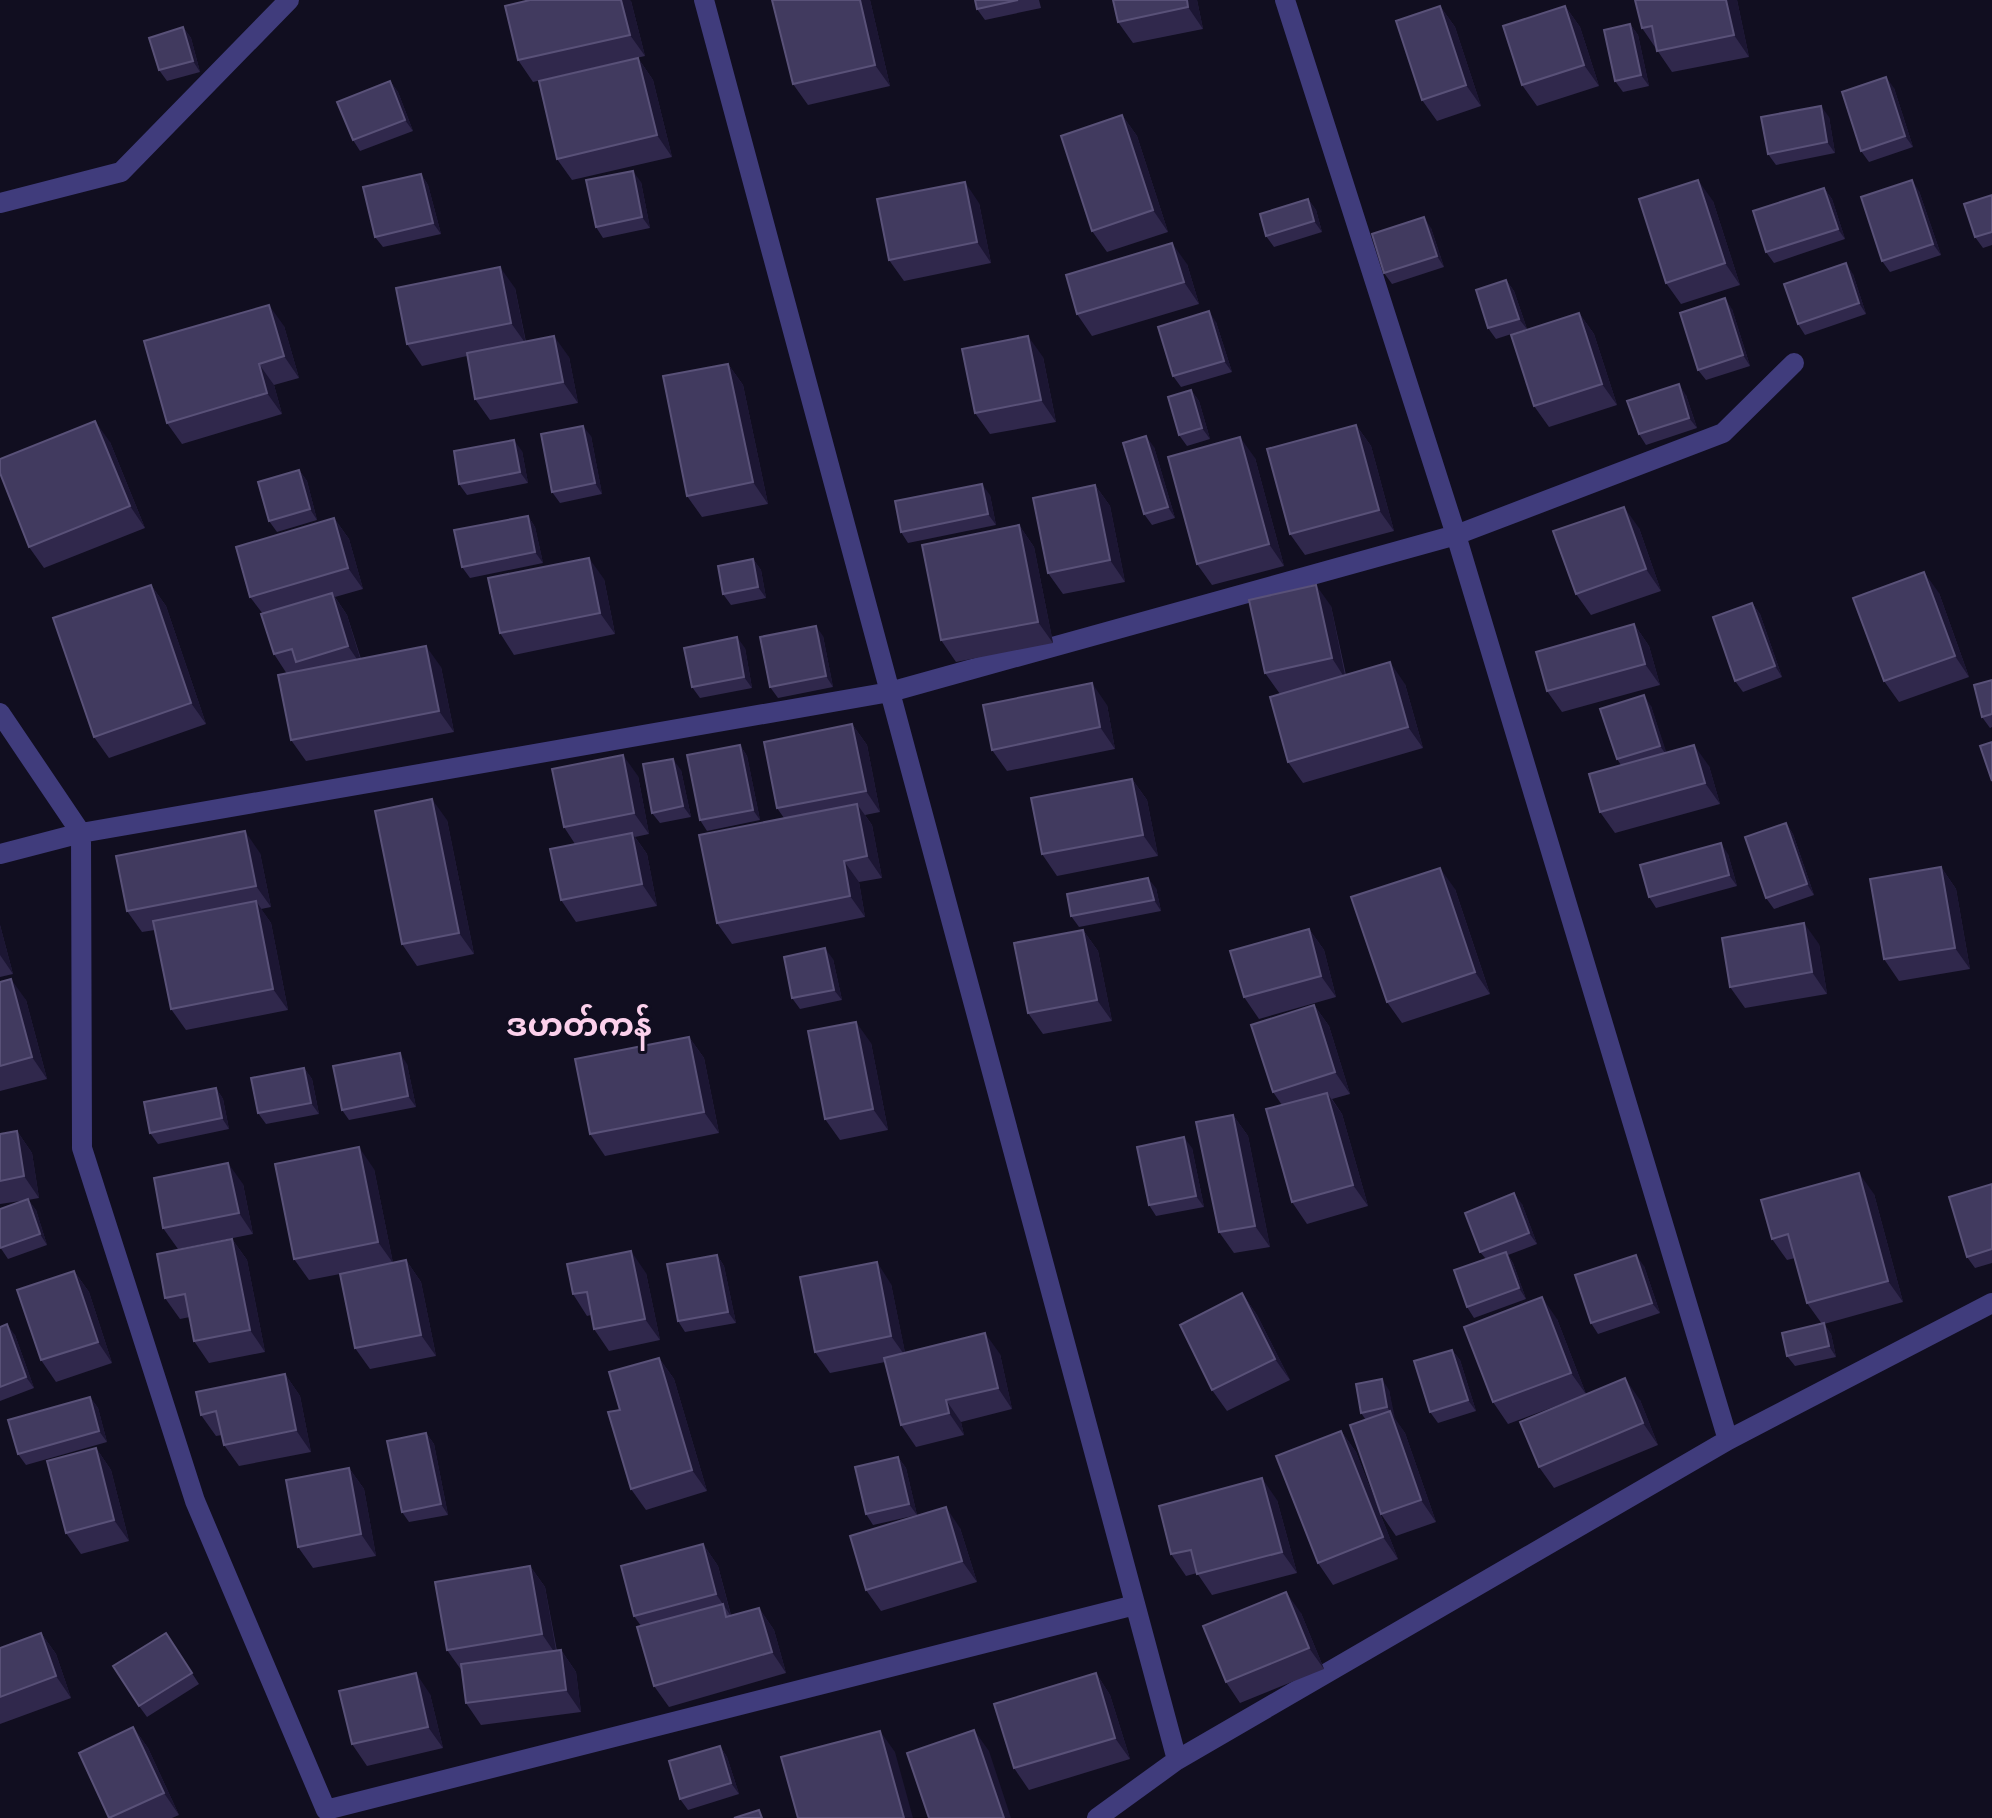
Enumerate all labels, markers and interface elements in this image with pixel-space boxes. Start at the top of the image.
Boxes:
district label: ဒဟတ်ကန် [506,1003,652,1051]

